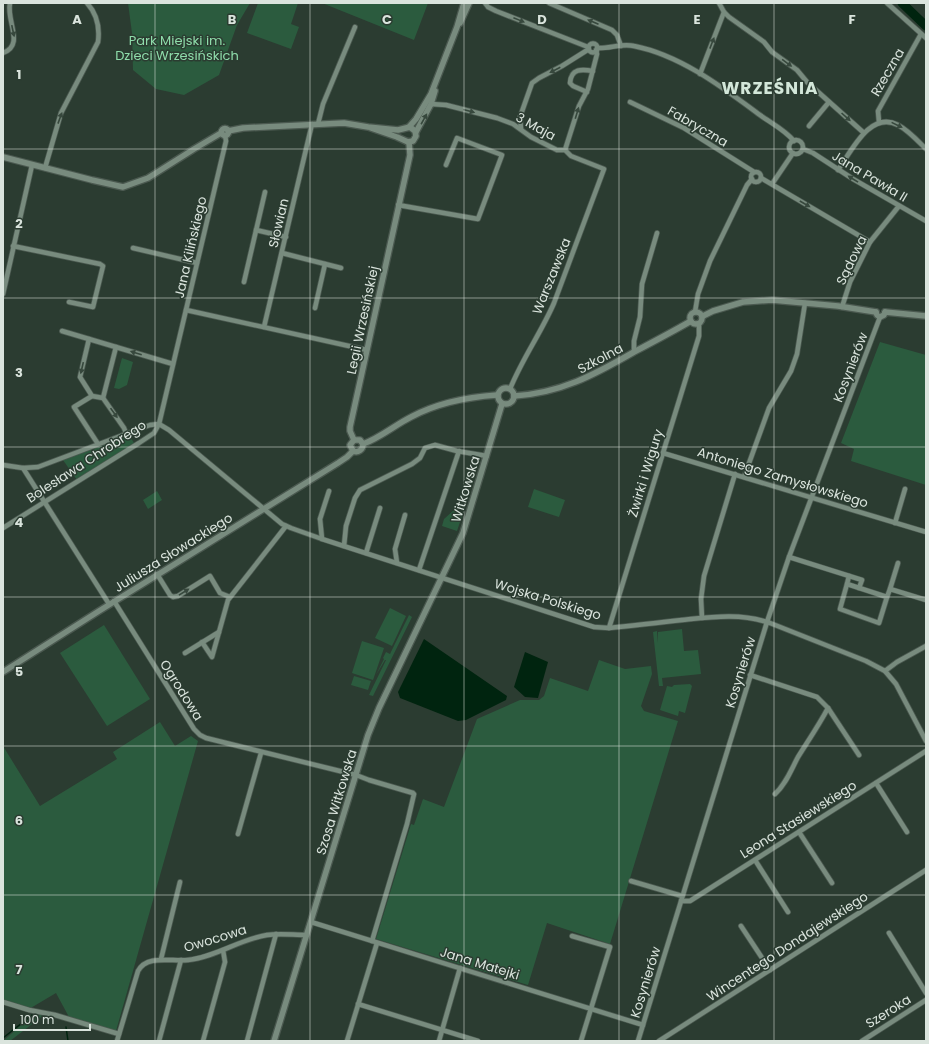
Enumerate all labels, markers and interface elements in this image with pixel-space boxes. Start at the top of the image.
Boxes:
text: A [72,10,82,29]
text: B [228,10,237,29]
text: C [382,10,392,29]
text: D [537,10,547,29]
text: E [693,10,701,29]
text: F [848,10,856,29]
one-way arrow [513,18,525,24]
one-way arrow [587,19,599,25]
one-way arrow [10,25,16,37]
park label: Park Miejski im. Dzieci Wrzesińskich [115,31,239,65]
one-way arrow [709,36,715,48]
street label: Rzeczna [866,45,909,100]
one-way arrow [782,59,792,67]
text: 1 [17,65,21,84]
one-way arrow [550,67,561,73]
district label: WRZEŚNIA [721,76,819,100]
street label: Fabryczna [664,101,732,151]
one-way arrow [574,106,580,118]
one-way arrow [464,108,476,114]
street label: 3 Maja [512,108,559,145]
one-way arrow [57,112,63,124]
one-way arrow [420,113,427,124]
one-way arrow [841,113,851,122]
one-way arrow [891,122,903,128]
street label: Jana Pawła II [828,146,911,207]
one-way arrow [847,176,859,183]
street label: Jana Kilińskiego [170,194,211,300]
street label: Słowian [264,197,293,250]
one-way arrow [799,201,811,208]
text: 2 [15,214,23,233]
street label: Sądowa [831,232,872,288]
street label: Warszawska [528,235,575,317]
street label: Legii Wrzesińskiej [342,264,383,376]
street label: Kosynierów [828,329,873,405]
street label: Szkolna [574,339,626,378]
one-way arrow [130,350,142,356]
one-way arrow [79,362,85,375]
text: 3 [15,363,23,382]
one-way arrow [110,408,118,418]
street label: Bolesława Chrobrego [23,415,150,507]
street label: Żwirki i Wigury [623,426,668,519]
street label: Antoniego Zamysłowskiego [695,442,871,513]
street label: Witkowska [446,454,485,525]
street label: Juliusza Słowackiego [110,508,236,597]
text: 4 [15,513,24,532]
street label: Wojska Polskiego [492,574,604,625]
one-way arrow [179,588,189,596]
street label: Kosynierów [721,634,760,710]
street label: Ogrodowa [155,656,208,724]
text: 5 [15,662,23,681]
street label: Szosa Witkowska [311,747,362,857]
street label: Leona Stasiewskiego [736,776,860,863]
text: 6 [15,811,23,830]
street label: Wincentego Dondajewskiego [703,887,872,1006]
street label: Owocowa [181,920,249,957]
street label: Jana Matejki [438,942,522,985]
street label: Kosynierów [626,944,665,1020]
text: 7 [16,960,23,979]
street label: Szeroka [862,990,915,1033]
scale bar [14,1006,90,1032]
text: 100 m [20,1011,54,1028]

